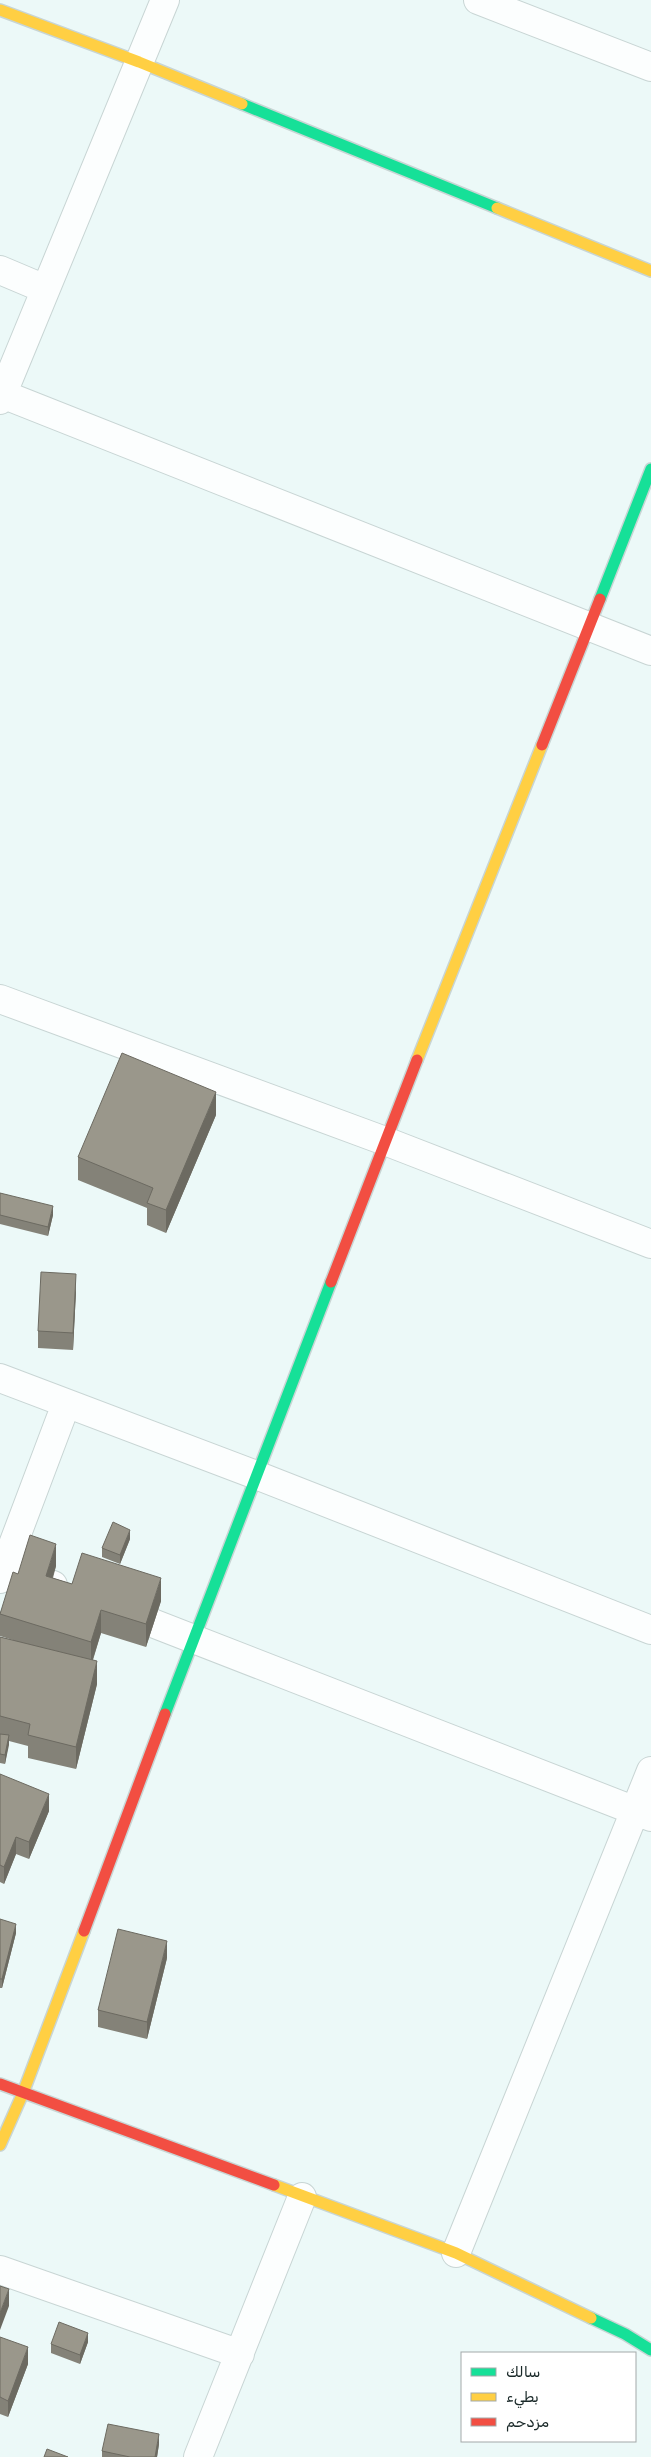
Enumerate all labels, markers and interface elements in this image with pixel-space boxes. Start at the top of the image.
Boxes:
legend [461,2352,636,2442]
text: سالك [506,2363,541,2381]
text: بطيء [506,2388,539,2409]
text: مزدحم [506,2413,549,2432]

